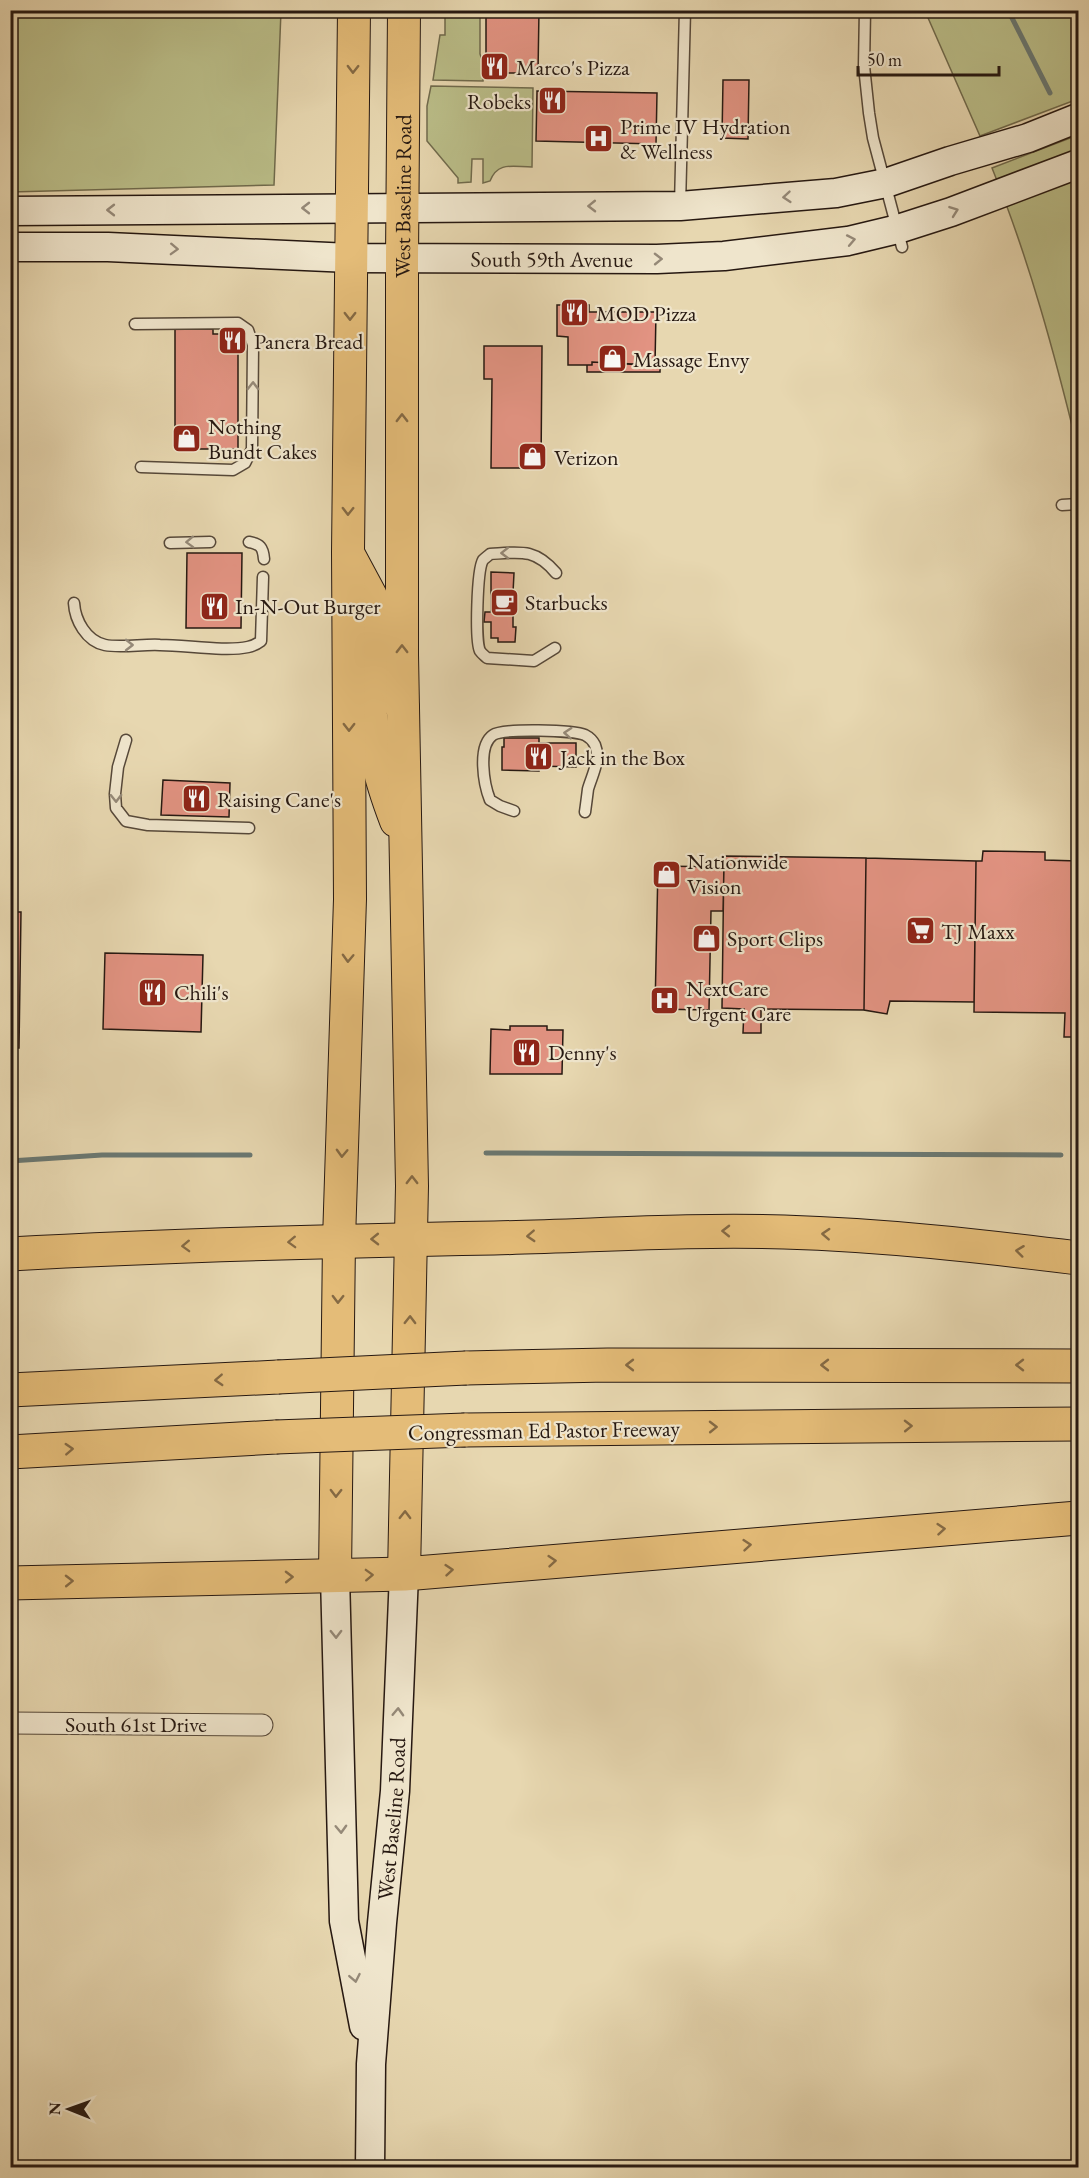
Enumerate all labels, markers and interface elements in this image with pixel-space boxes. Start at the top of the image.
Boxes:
scale bar [858,39,999,77]
text: 50 m [867,48,902,71]
restaurant icon: Marco's Pizza [479,51,511,83]
place label: Marco's Pizza [516,53,630,82]
one-way arrow [347,64,359,73]
restaurant icon: Robeks [536,85,568,117]
place label: Robeks [467,87,531,116]
place label: Prime IV Hydration & Wellness [620,112,791,166]
street label: West Baseline Road [388,113,418,278]
hospital icon: Prime IV Hydration & Wellness [583,123,615,155]
one-way arrow [782,190,791,203]
one-way arrow [588,200,597,213]
one-way arrow [301,202,310,214]
one-way arrow [106,204,115,216]
one-way arrow [948,206,959,219]
one-way arrow [846,234,856,247]
one-way arrow [169,243,178,256]
street label: South 59th Avenue [470,244,633,274]
one-way arrow [653,252,662,265]
restaurant icon: MOD Pizza [559,297,591,329]
place label: MOD Pizza [596,299,697,328]
one-way arrow [344,312,356,321]
restaurant icon: Panera Bread [217,325,249,357]
place label: Panera Bread [254,327,364,356]
shop icon: Massage Envy [596,343,628,375]
place label: Massage Envy [633,345,750,374]
one-way arrow [247,381,259,390]
place label: Nothing Bundt Cakes [208,412,317,466]
one-way arrow [396,414,408,423]
shop icon: Nothing Bundt Cakes [171,423,203,455]
shop icon: Verizon [517,441,549,473]
place label: Verizon [554,443,619,472]
one-way arrow [342,507,354,516]
one-way arrow [186,536,195,549]
one-way arrow [500,547,509,559]
cafe icon: Starbucks [488,586,520,618]
place label: Starbucks [525,588,608,617]
restaurant icon: In-N-Out Burger [198,590,230,622]
place label: In-N-Out Burger [235,592,381,621]
one-way arrow [124,639,133,651]
one-way arrow [396,645,409,654]
one-way arrow [343,723,355,732]
one-way arrow [564,726,573,739]
restaurant icon: Jack in the Box [523,741,555,773]
place label: Jack in the Box [558,743,686,772]
restaurant icon: Raising Cane's [180,783,212,815]
place label: Raising Cane's [217,785,341,814]
one-way arrow [110,793,122,802]
place label: Nationwide Vision [687,847,788,901]
shop icon: Nationwide Vision [650,858,682,890]
supermarket icon: TJ Maxx [904,915,936,947]
place label: TJ Maxx [941,917,1015,946]
shop icon: Sport Clips [690,922,722,954]
place label: Sport Clips [727,924,823,953]
one-way arrow [342,953,354,962]
place label: NextCare Urgent Care [686,974,791,1028]
restaurant icon: Chili's [137,976,169,1008]
place label: Chili's [174,978,229,1007]
hospital icon: NextCare Urgent Care [649,985,681,1017]
restaurant icon: Denny's [511,1036,543,1068]
place label: Denny's [548,1038,617,1067]
one-way arrow [335,1148,348,1157]
one-way arrow [406,1176,418,1185]
one-way arrow [721,1225,730,1237]
one-way arrow [822,1228,831,1241]
one-way arrow [527,1230,536,1243]
one-way arrow [371,1233,380,1246]
one-way arrow [287,1236,296,1248]
one-way arrow [182,1239,191,1252]
one-way arrow [1016,1245,1025,1258]
one-way arrow [332,1294,344,1303]
one-way arrow [403,1316,416,1325]
one-way arrow [626,1359,635,1371]
one-way arrow [821,1359,830,1371]
one-way arrow [1016,1359,1025,1371]
one-way arrow [215,1373,224,1386]
street label: Congressman Ed Pastor Freeway [408,1414,681,1447]
one-way arrow [903,1419,912,1432]
one-way arrow [708,1421,717,1434]
one-way arrow [64,1442,73,1455]
one-way arrow [330,1489,342,1498]
one-way arrow [399,1511,411,1520]
one-way arrow [936,1523,945,1536]
one-way arrow [742,1539,751,1552]
one-way arrow [548,1555,557,1568]
one-way arrow [444,1564,453,1577]
one-way arrow [365,1569,374,1581]
one-way arrow [285,1571,294,1583]
one-way arrow [64,1575,73,1588]
one-way arrow [330,1630,343,1639]
one-way arrow [392,1707,404,1716]
street label: South 61st Drive [65,1710,207,1739]
street label: West Baseline Road [370,1736,412,1902]
one-way arrow [334,1825,347,1834]
one-way arrow [348,1974,360,1983]
north arrow [39,2079,99,2139]
text: N [44,2102,65,2115]

